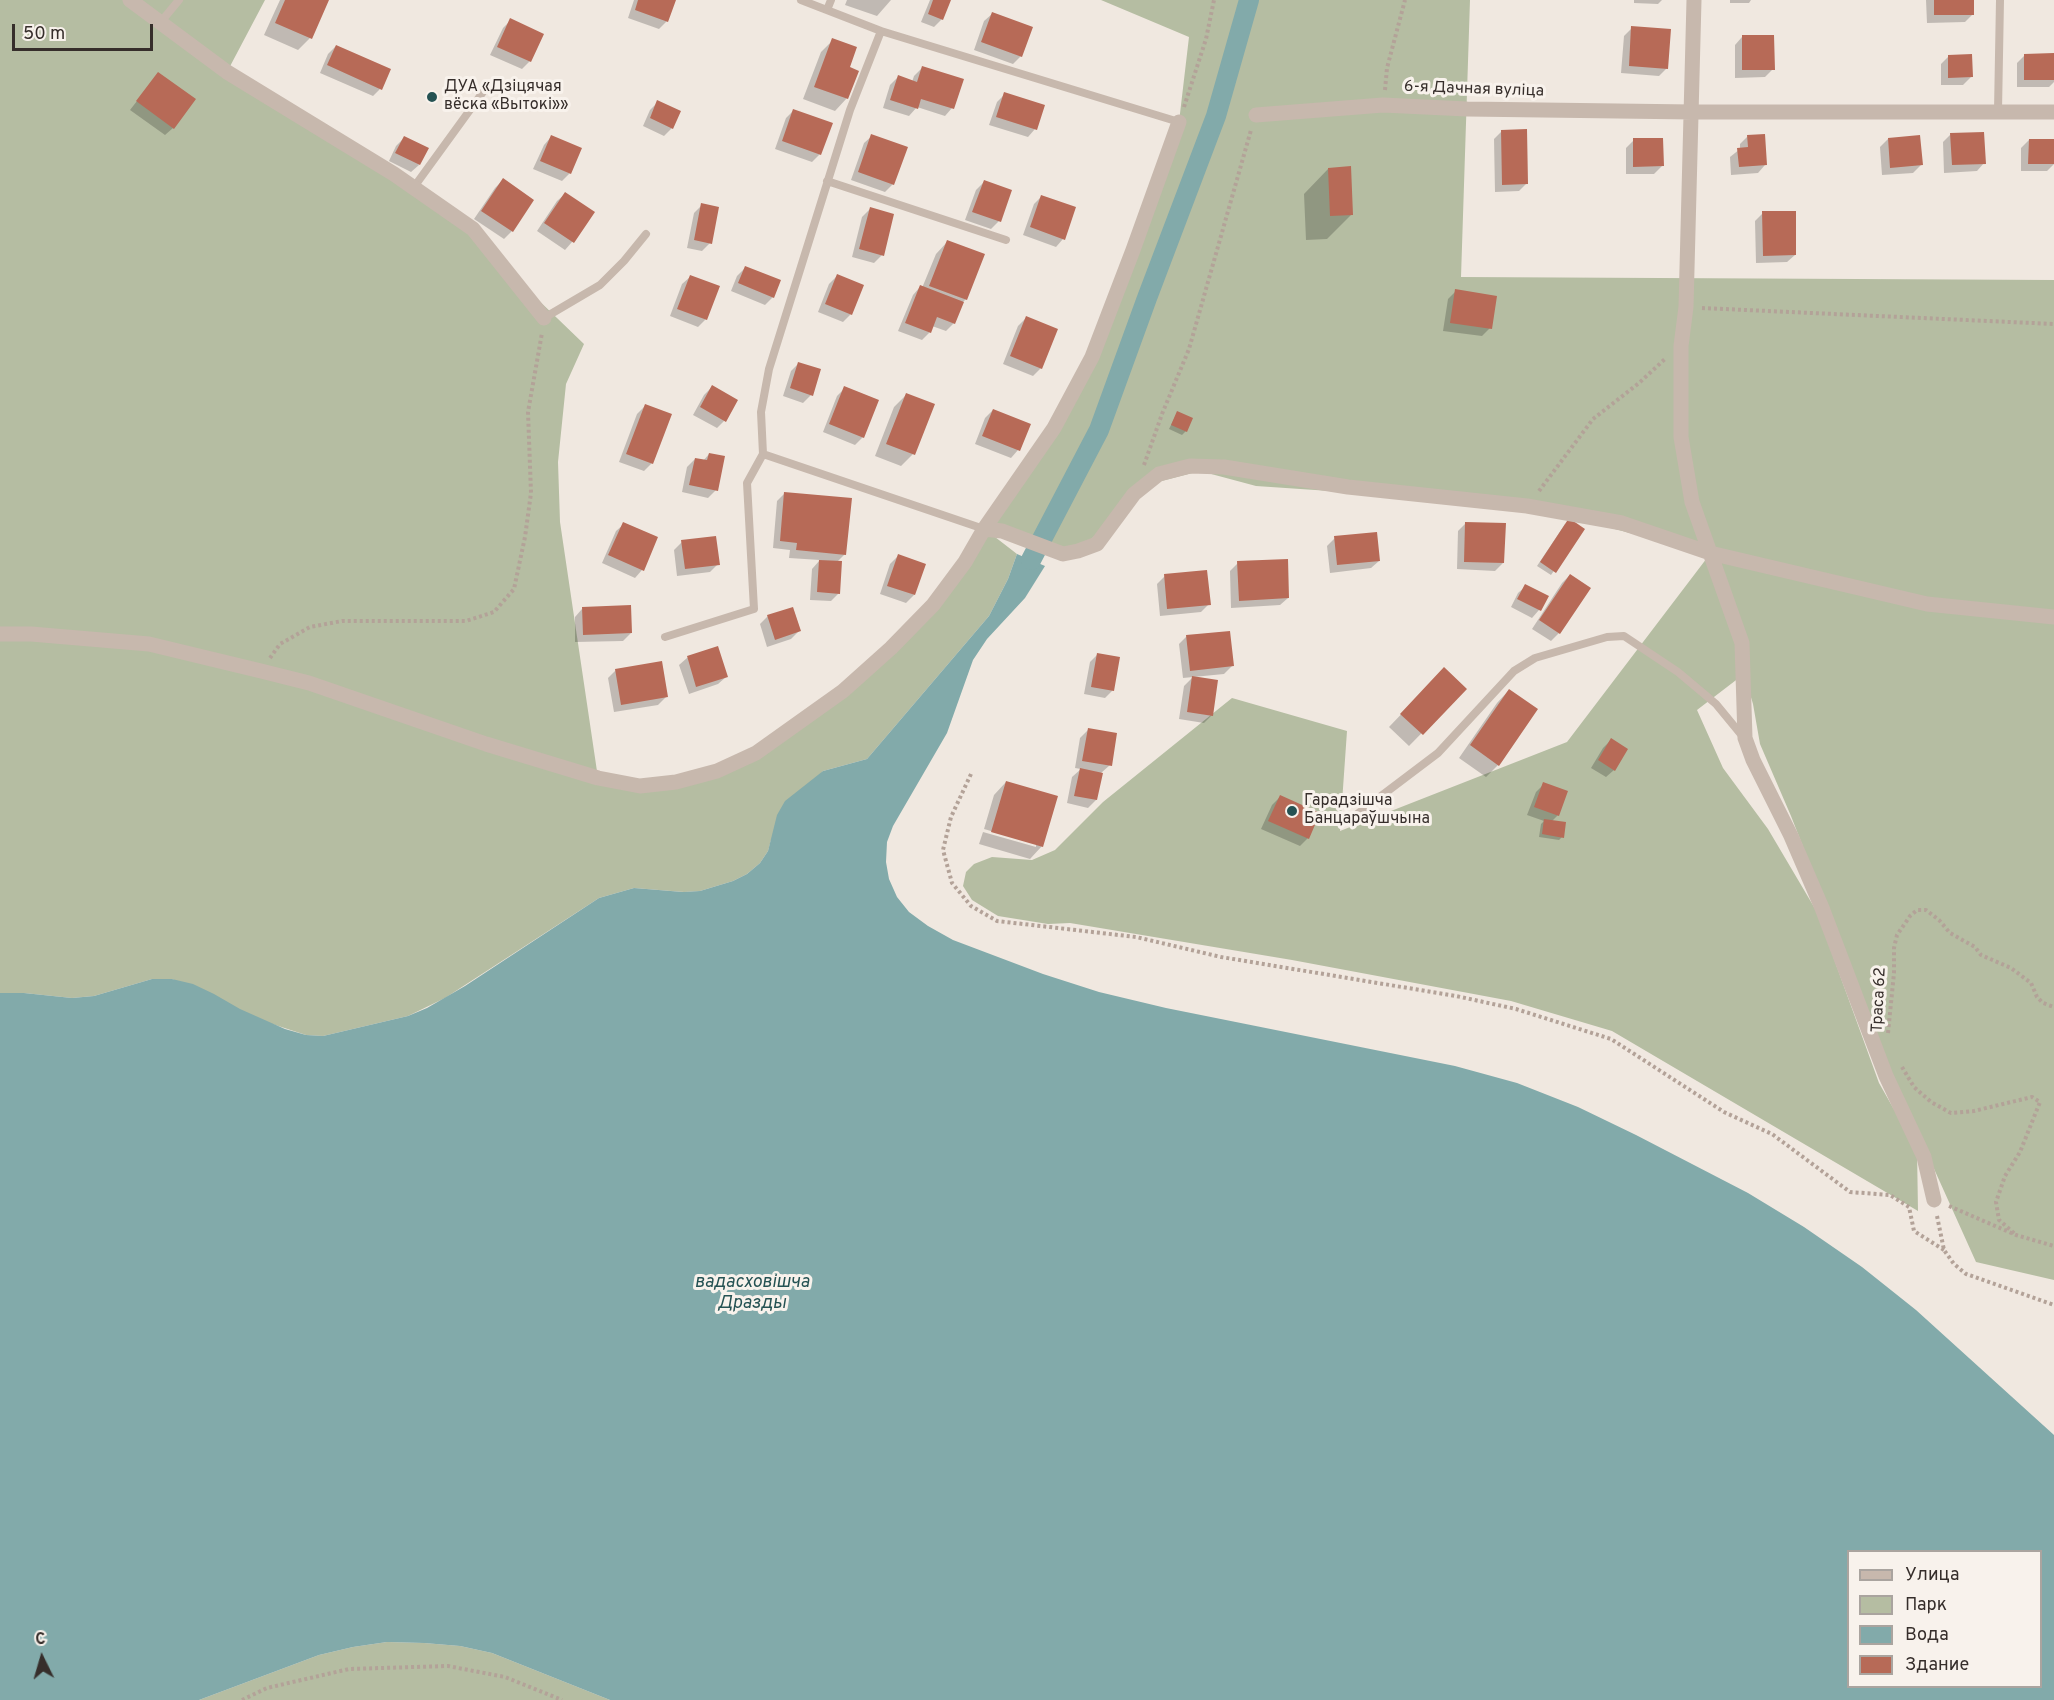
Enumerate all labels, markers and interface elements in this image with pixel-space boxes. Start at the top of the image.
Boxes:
scale bar [15,12,156,50]
text: 50 m [23,23,65,46]
place label: ДУА «Дзіцячая вёска «Вытокі»» [444,78,568,116]
street label: 6-я Дачная вуліца [1404,78,1544,102]
marker: ДУА «Дзіцячая вёска «Вытокі»» [425,90,439,104]
place label: Гарадзішча Банцараўшчына [1304,792,1430,830]
marker: Гарадзішча Банцараўшчына [1285,804,1299,818]
street label: Траса 62 [1869,967,1891,1033]
water label: вадасховішча Дразды [695,1272,809,1314]
legend [1847,1550,2042,1688]
text: Улица [1905,1564,1959,1587]
text: Парк [1905,1594,1947,1617]
text: Вода [1905,1624,1949,1647]
north arrow [12,1628,72,1688]
text: С [34,1630,46,1650]
text: Здание [1905,1654,1969,1677]

